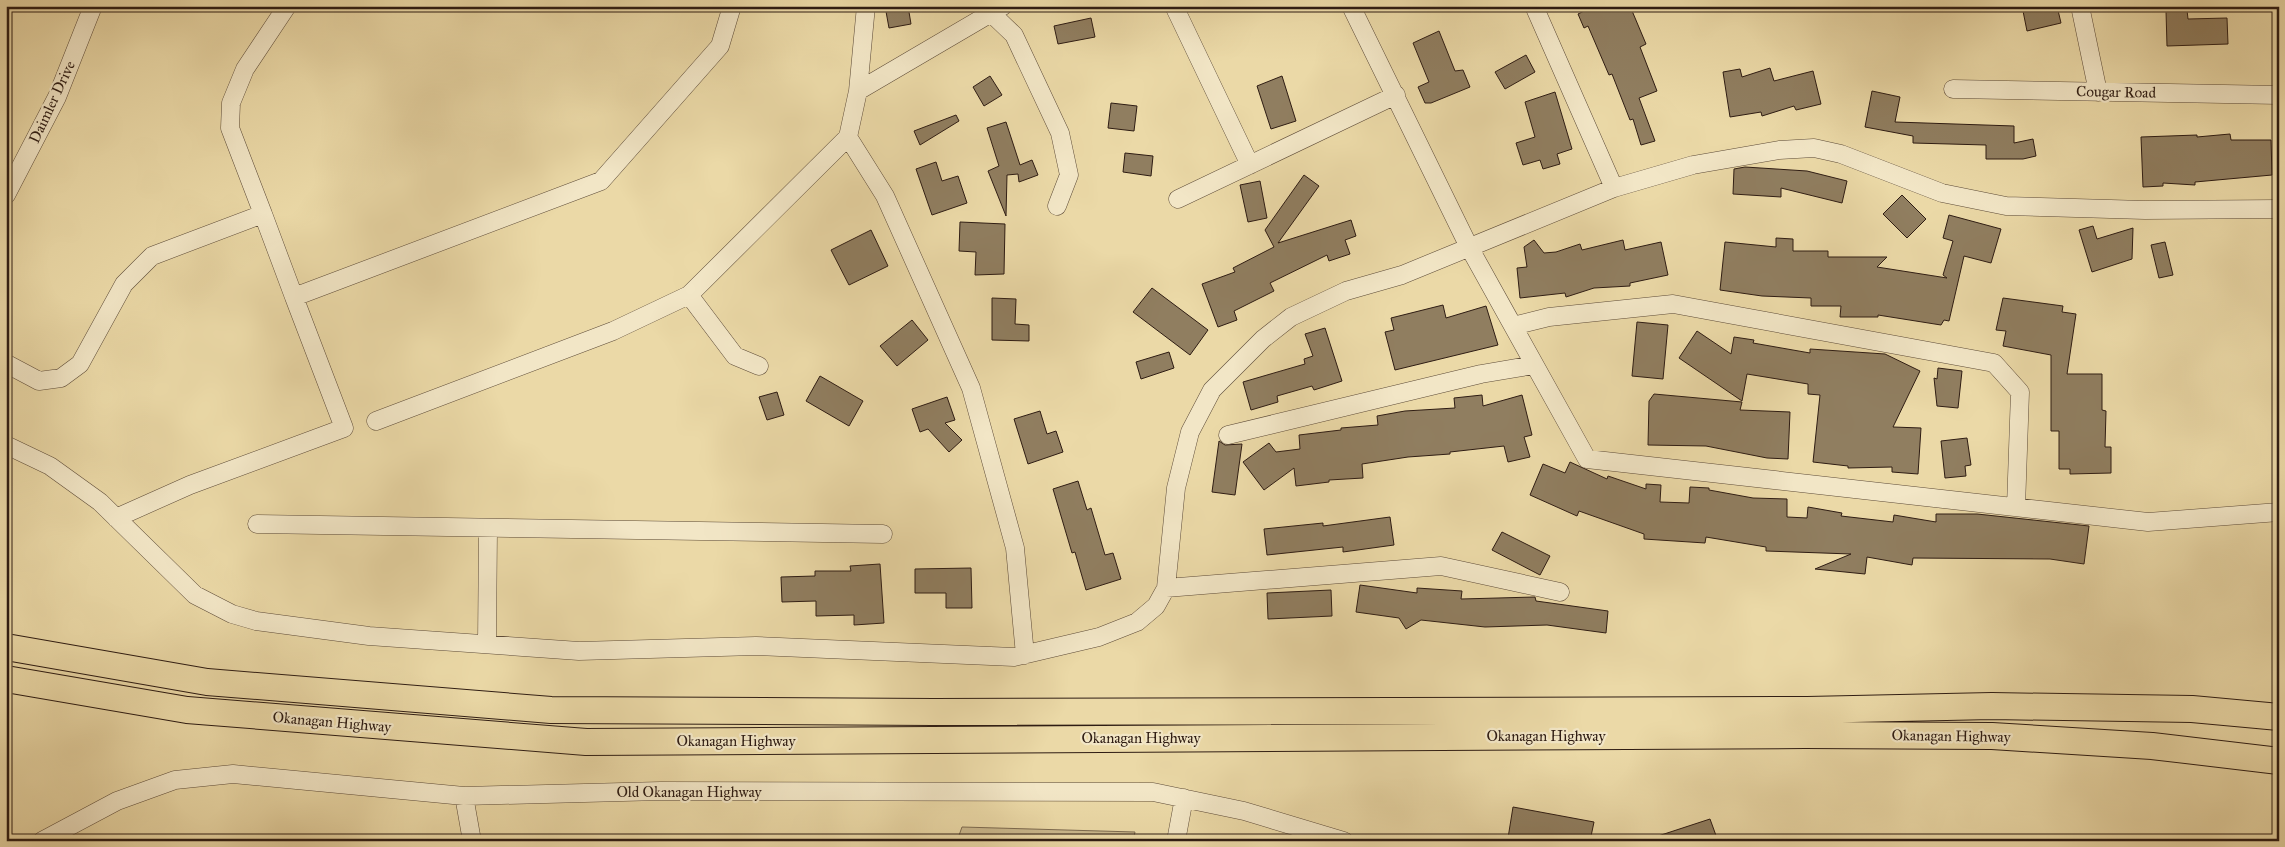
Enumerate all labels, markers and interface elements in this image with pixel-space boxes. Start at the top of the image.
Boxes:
street label: Daimler Drive [25,58,79,146]
street label: Cougar Road [2076,82,2157,102]
street label: Okanagan Highway [272,708,393,736]
street label: Okanagan Highway [1891,726,2012,746]
street label: Okanagan Highway [1486,727,1606,745]
street label: Okanagan Highway [1081,729,1201,747]
street label: Okanagan Highway [676,732,796,750]
street label: Old Okanagan Highway [616,783,763,801]

